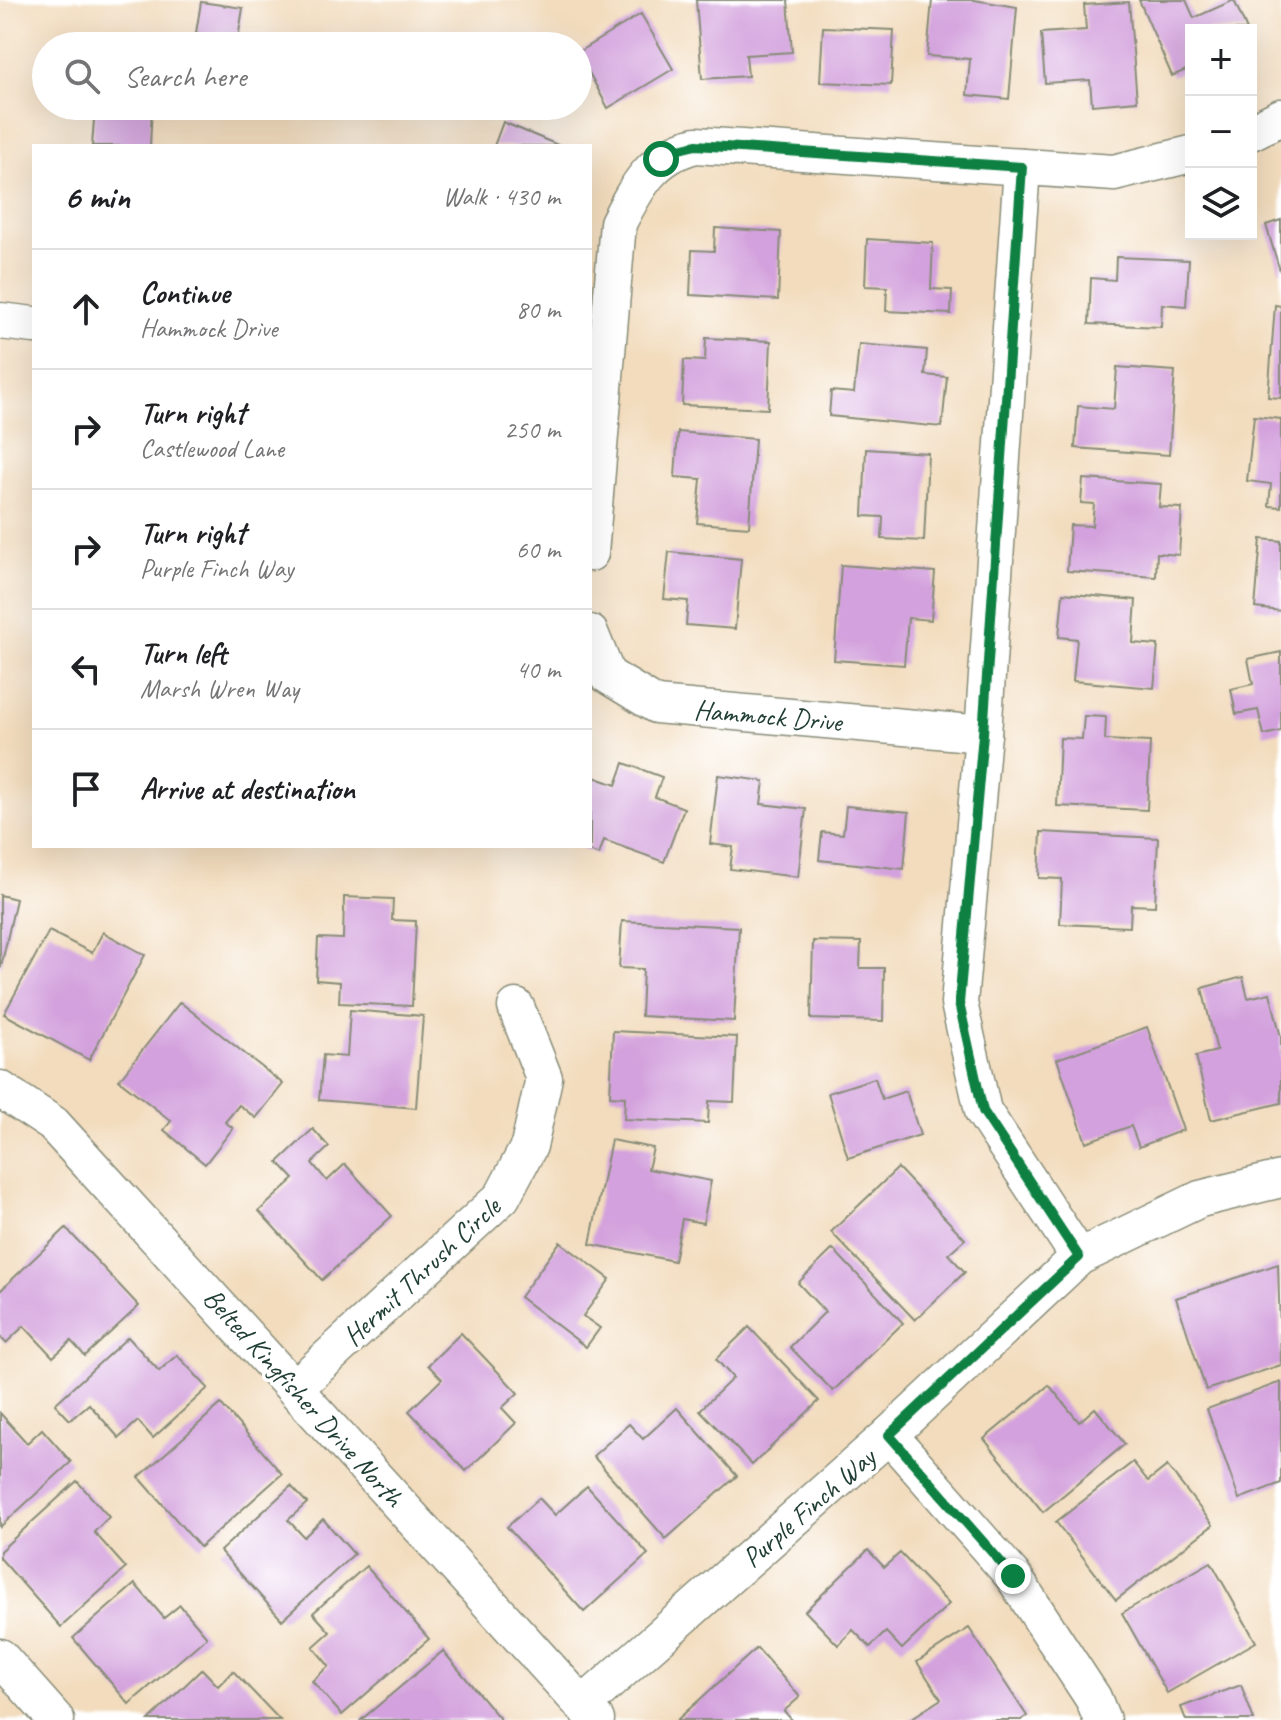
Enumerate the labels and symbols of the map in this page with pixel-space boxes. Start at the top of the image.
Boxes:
route start [643,141,679,177]
street label: Hammock Drive [693,692,845,740]
street label: Hermit Thrush Circle [335,1188,509,1353]
street label: Belted Kingfisher Drive North [196,1281,413,1516]
street label: Purple Finch Way [735,1438,884,1575]
route end [995,1558,1031,1594]

